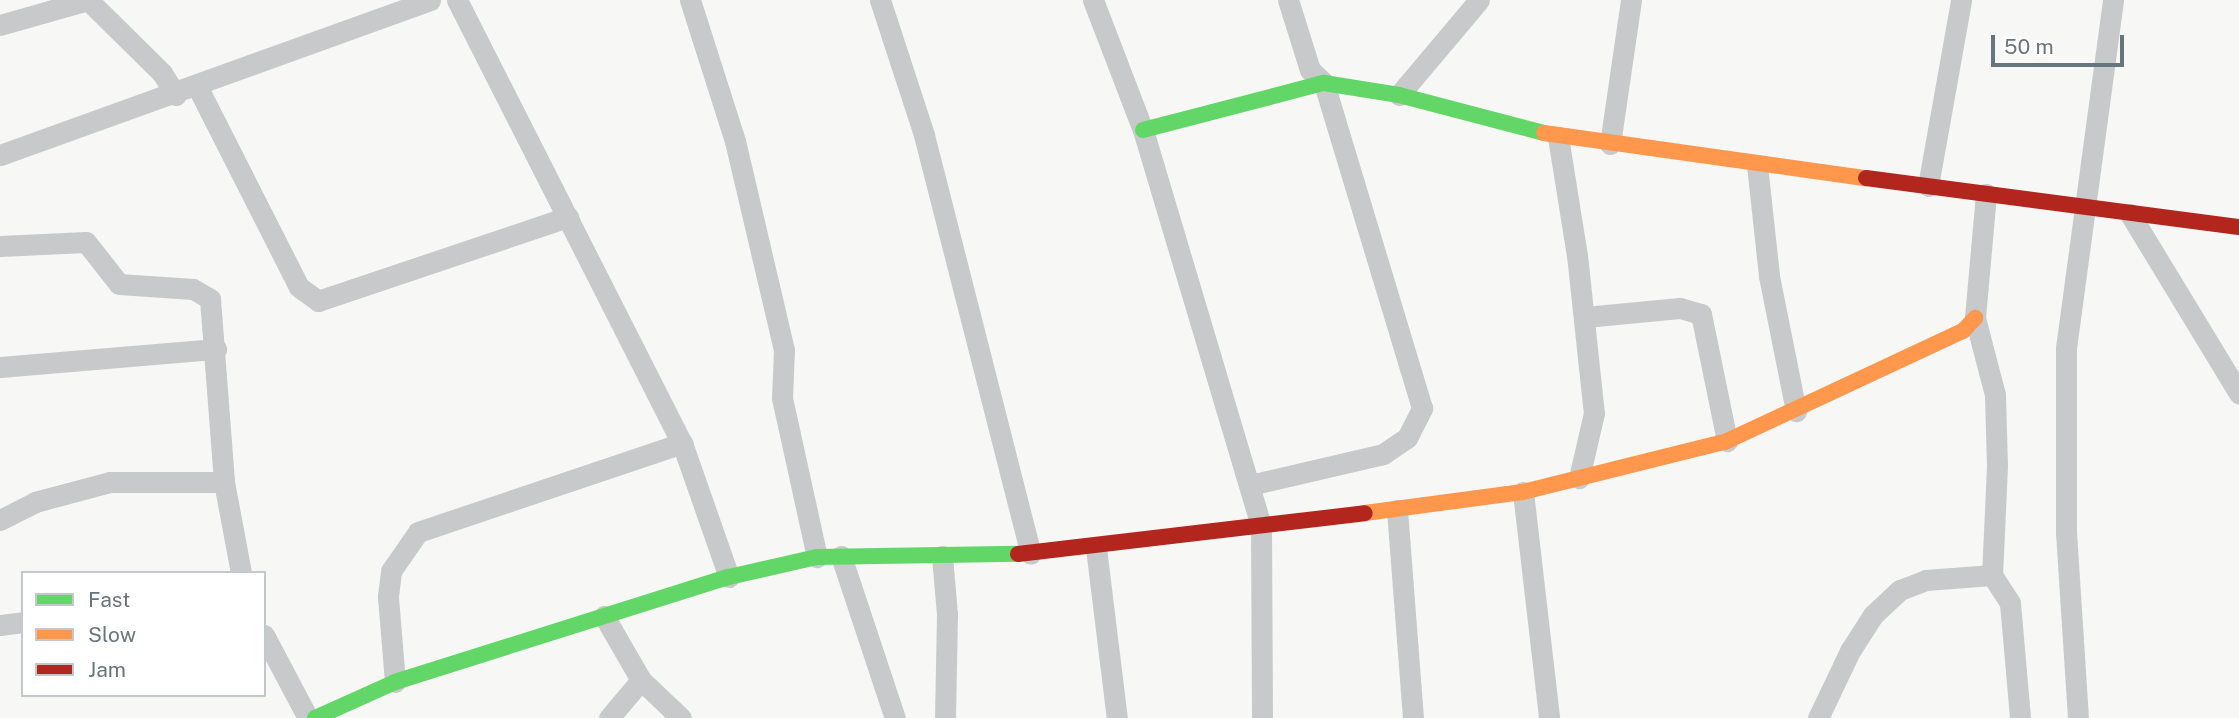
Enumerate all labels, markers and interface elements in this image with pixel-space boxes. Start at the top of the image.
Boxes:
scale bar [1994,21,2127,65]
text: 50 m [2004,34,2054,59]
legend [21,571,266,697]
text: Fast [88,587,130,612]
text: Slow [88,622,136,647]
text: Jam [88,657,126,682]

